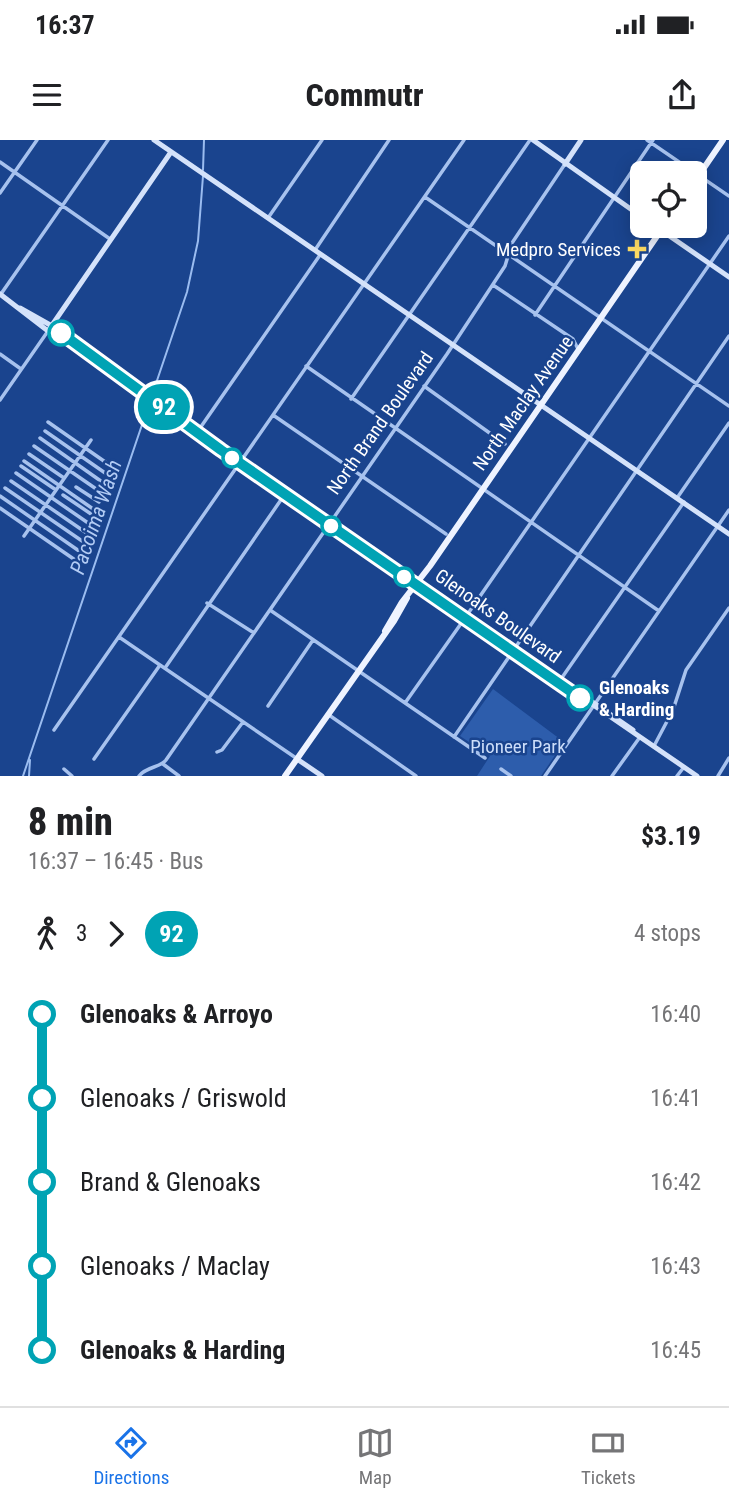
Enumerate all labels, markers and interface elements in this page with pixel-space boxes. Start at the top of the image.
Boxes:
text: 16:37 [35,10,95,40]
icon: menu [28,76,66,114]
text: Commutr [305,76,424,114]
icon: share [663,76,701,114]
map controls [630,161,707,238]
button: locate [630,161,707,238]
place label: Medpro Services [496,238,621,261]
marker: Medpro Services [627,239,647,259]
unlabelled marker [48,320,74,346]
street label: North Maclay Avenue [468,331,578,475]
street label: North Brand Boulevard [322,347,438,499]
line badge: 92 [132,384,196,430]
text: 92 [152,393,176,421]
unlabelled marker [222,448,242,468]
water label: Pacoima Wash [65,457,127,577]
unlabelled marker [321,516,341,536]
street label: Glenoaks Boulevard [431,564,565,668]
unlabelled marker [394,567,414,587]
place label: Glenoaks & Harding [599,676,674,721]
marker: Glenoaks & Harding [567,685,593,711]
park label: Pioneer Park [470,735,566,758]
text: 8 min [28,800,113,844]
text: $3.19 [641,821,701,851]
text: 16:37 – 16:45 · Bus [28,848,204,875]
icon: walk [28,915,66,953]
icon: forward [97,915,135,953]
text: 3 [76,920,87,947]
text: 92 [159,920,184,948]
text: 4 stops [634,920,701,947]
text: Glenoaks & Arroyo [80,999,273,1029]
text: 16:40 [650,1001,701,1028]
text: Glenoaks / Griswold [80,1083,287,1113]
text: 16:41 [650,1085,701,1112]
text: Brand & Glenoaks [80,1167,261,1197]
text: 16:42 [650,1169,701,1196]
text: Glenoaks / Maclay [80,1251,270,1281]
text: 16:43 [650,1253,701,1280]
text: Glenoaks & Harding [80,1335,285,1365]
text: 16:45 [650,1337,701,1364]
tab: Directions [93,1424,169,1489]
tab: Map [356,1424,394,1489]
tab: Tickets [581,1424,636,1489]

